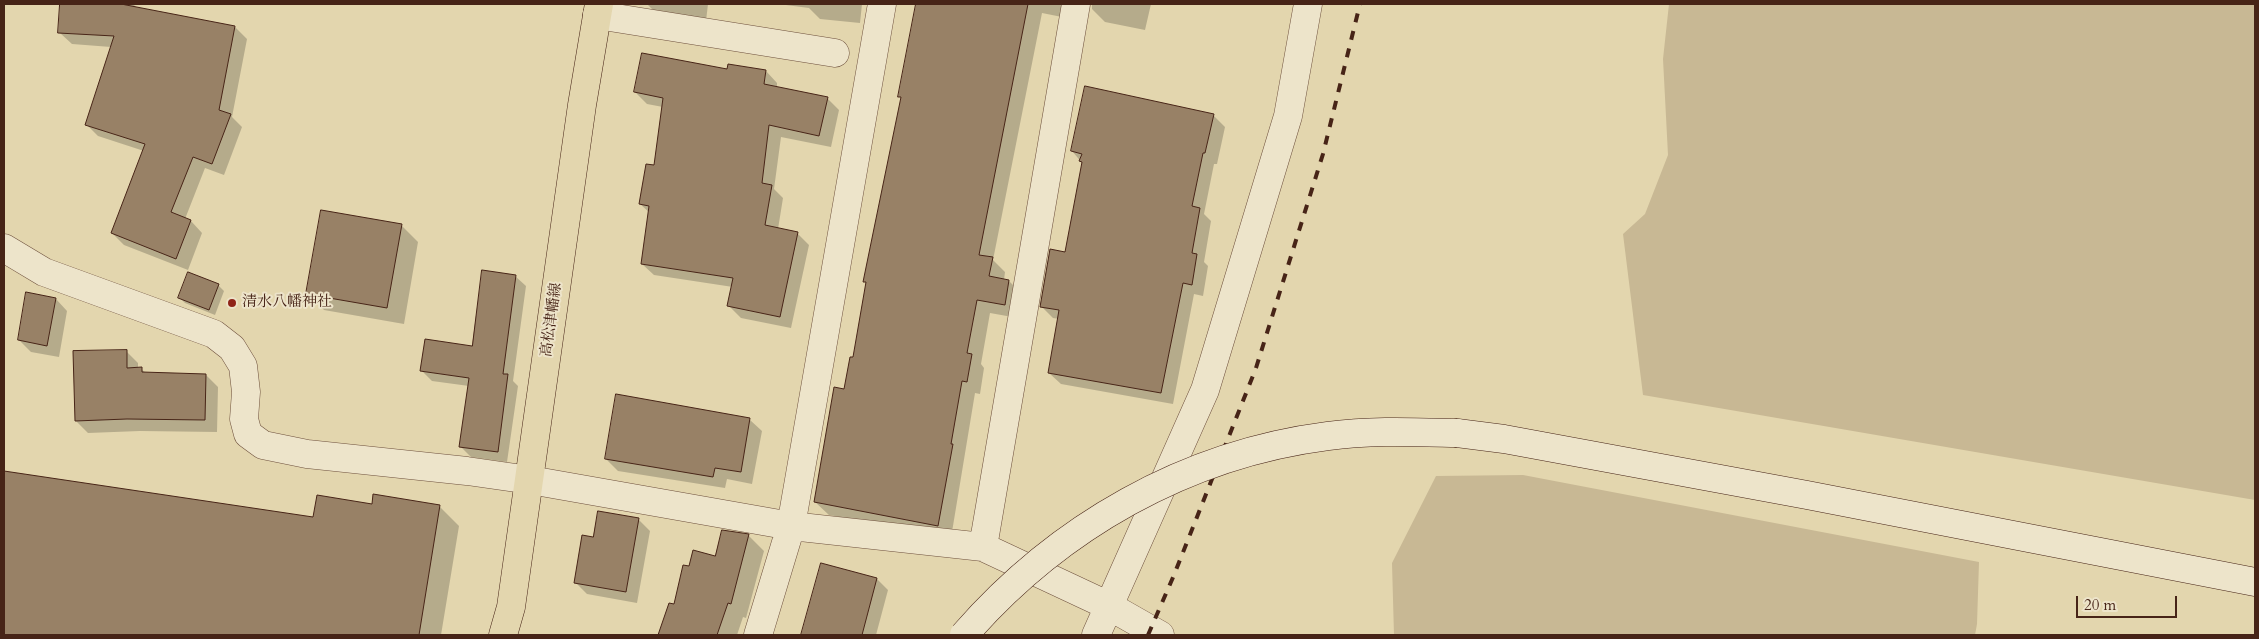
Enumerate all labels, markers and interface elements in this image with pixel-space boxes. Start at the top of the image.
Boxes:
street label: 高松津幡線 [538,282,566,358]
place label: 清水八幡神社 [242,294,332,312]
marker: 清水八幡神社 [226,297,238,309]
scale bar [2079,586,2180,618]
text: 20 m [2084,595,2116,615]

